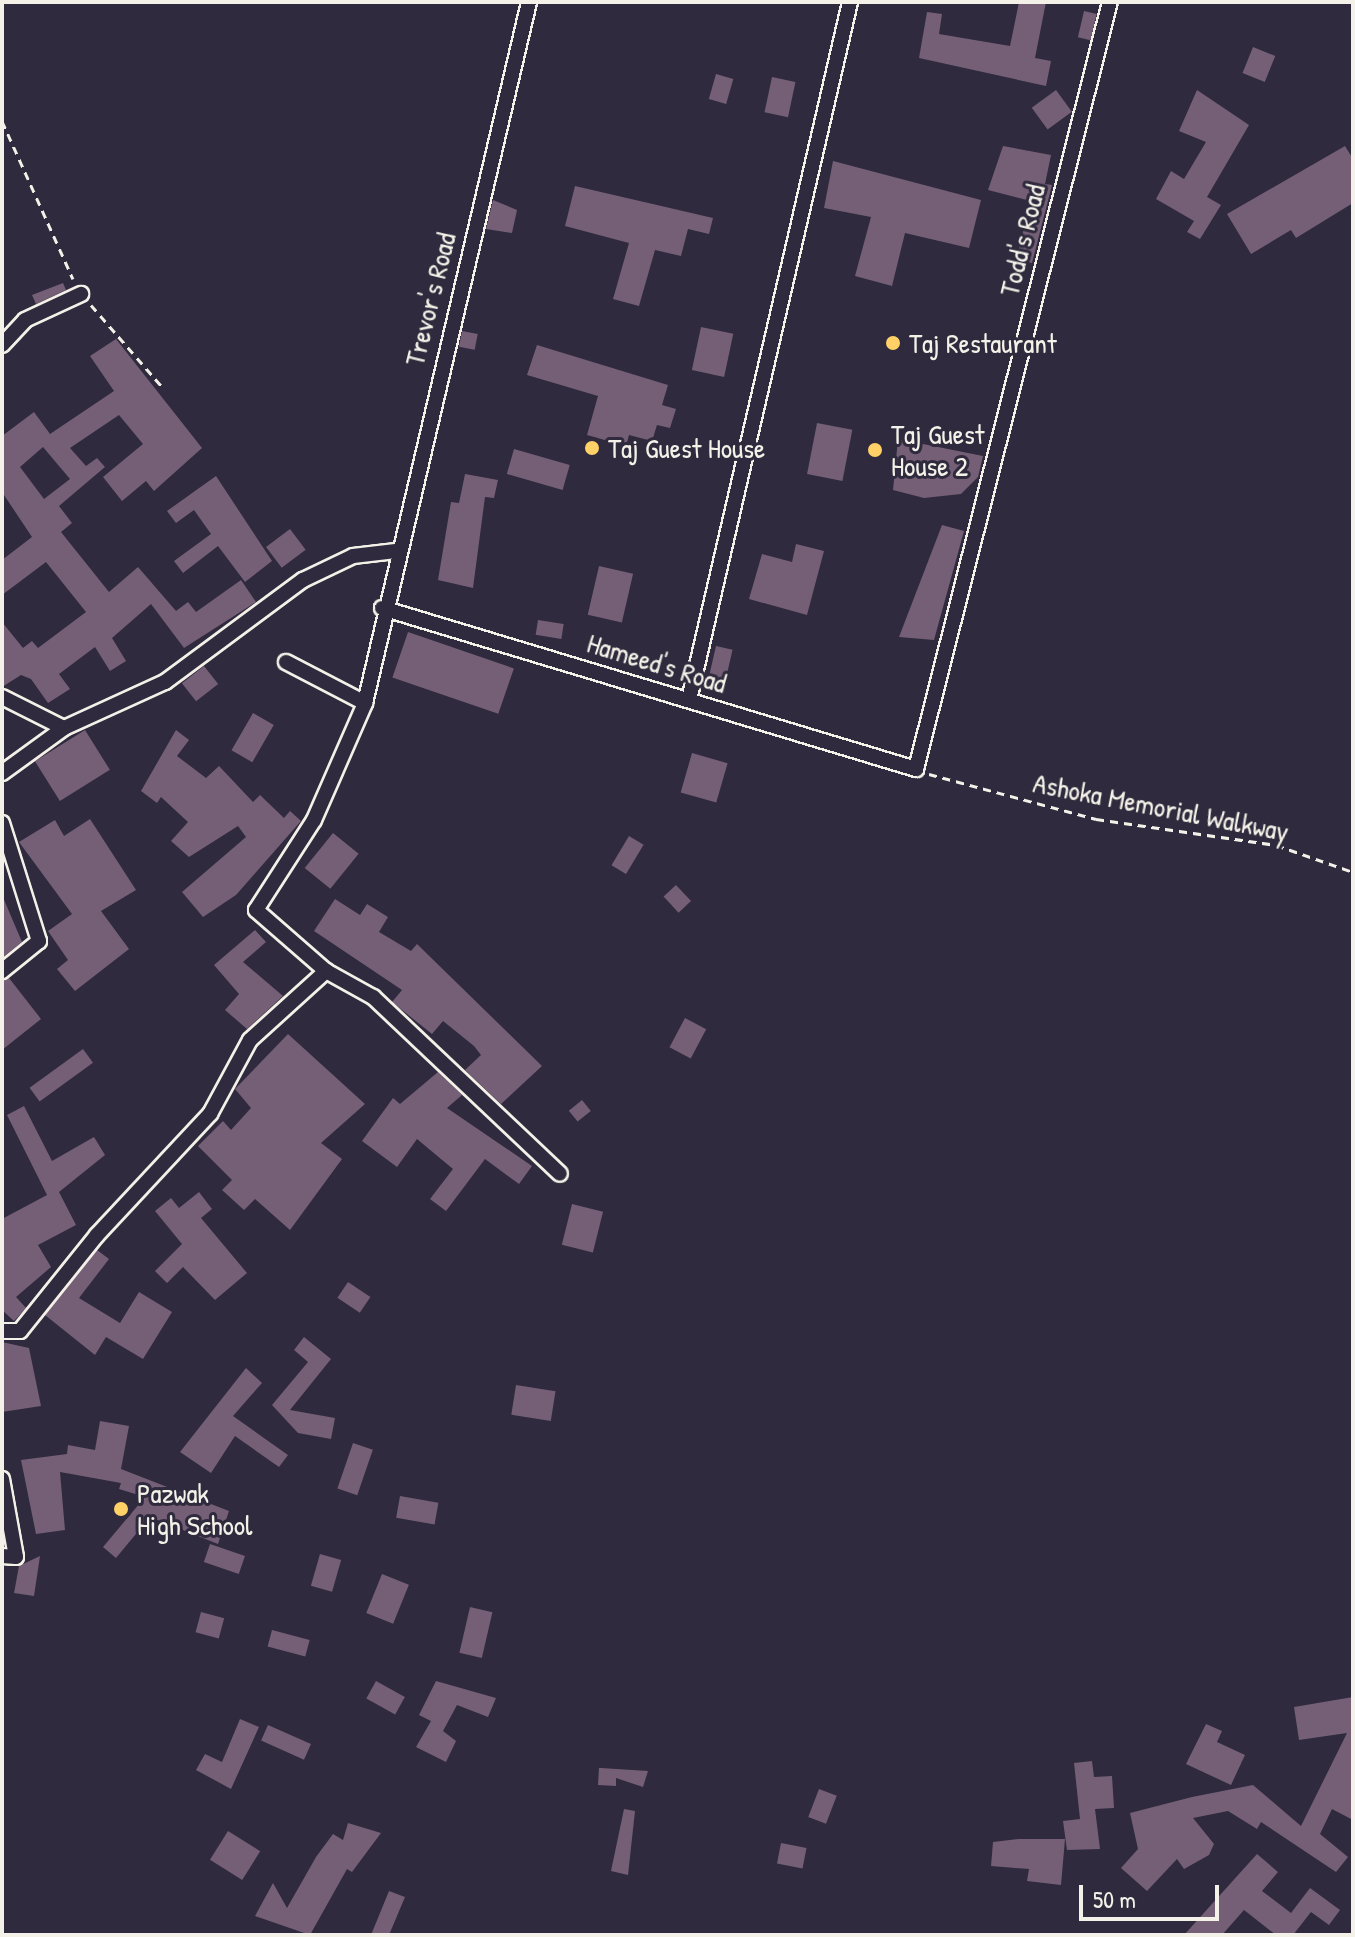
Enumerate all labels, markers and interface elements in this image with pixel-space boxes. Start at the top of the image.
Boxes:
street label: Todd's Road [992,181,1052,299]
street label: Trevor's Road [397,229,463,369]
place label: Taj Restaurant [909,326,1057,360]
marker: Taj Restaurant [884,334,902,352]
place label: Taj Guest House 2 [891,417,984,483]
place label: Taj Guest House [608,431,765,465]
marker: Taj Guest House [583,439,601,457]
marker: Taj Guest House 2 [866,441,884,459]
street label: Hameed's Road [583,626,731,700]
street label: Ashoka Memorial Walkway [1030,766,1292,848]
place label: Pazwak High School [137,1476,253,1542]
marker: Pazwak High School [112,1500,130,1518]
scale bar [1083,1869,1223,1919]
text: 50 m [1093,1883,1136,1915]

